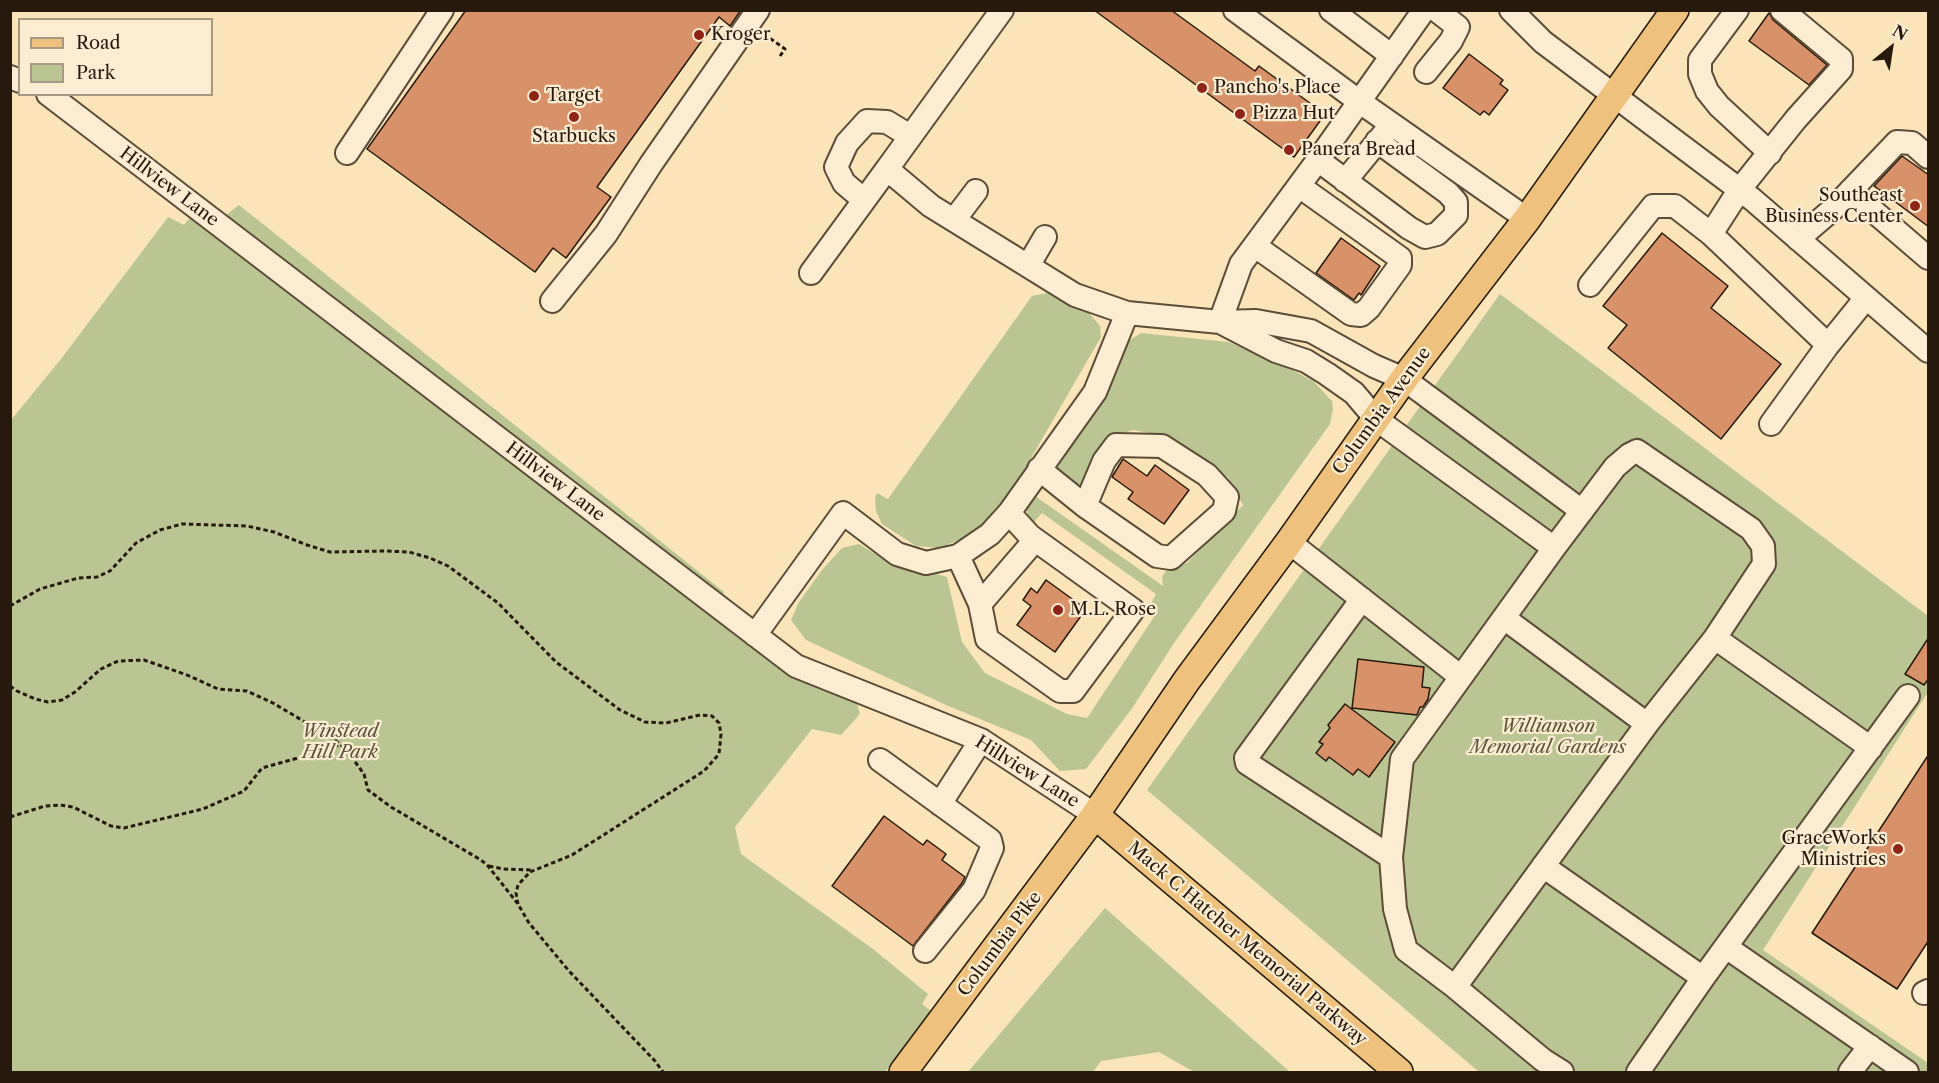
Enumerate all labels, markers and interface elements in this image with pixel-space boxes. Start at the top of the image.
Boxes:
legend [18,18,213,96]
north arrow [1861,18,1921,78]
text: N [1889,20,1911,45]
place label: Kroger [711,24,770,46]
marker: Kroger [692,28,706,42]
text: Road [76,32,121,54]
text: Park [76,62,115,84]
place label: Pancho's Place [1214,77,1341,99]
marker: Pancho's Place [1195,81,1209,95]
place label: Target [546,85,601,107]
marker: Target [527,89,541,103]
place label: Pizza Hut [1252,103,1335,125]
marker: Pizza Hut [1233,107,1247,121]
marker: Starbucks [567,110,581,124]
place label: Starbucks [532,126,616,148]
place label: Panera Bread [1301,139,1416,161]
street label: Hillview Lane [115,143,223,231]
marker: Panera Bread [1282,143,1296,157]
place label: Southeast Business Center [1765,185,1903,228]
marker: Southeast Business Center [1908,199,1922,213]
street label: Columbia Avenue [1328,343,1436,479]
street label: Hillview Lane [501,438,609,526]
place label: M.L. Rose [1070,599,1156,621]
marker: M.L. Rose [1051,603,1065,617]
park label: Williamson Memorial Gardens [1470,716,1626,758]
park label: Winstead Hill Park [302,721,378,764]
street label: Hillview Lane [971,731,1083,813]
place label: GraceWorks Ministries [1782,828,1886,870]
street label: Mack C Hatcher Memorial Parkway [1123,837,1371,1051]
marker: GraceWorks Ministries [1891,842,1905,856]
street label: Columbia Pike [953,887,1047,1001]

